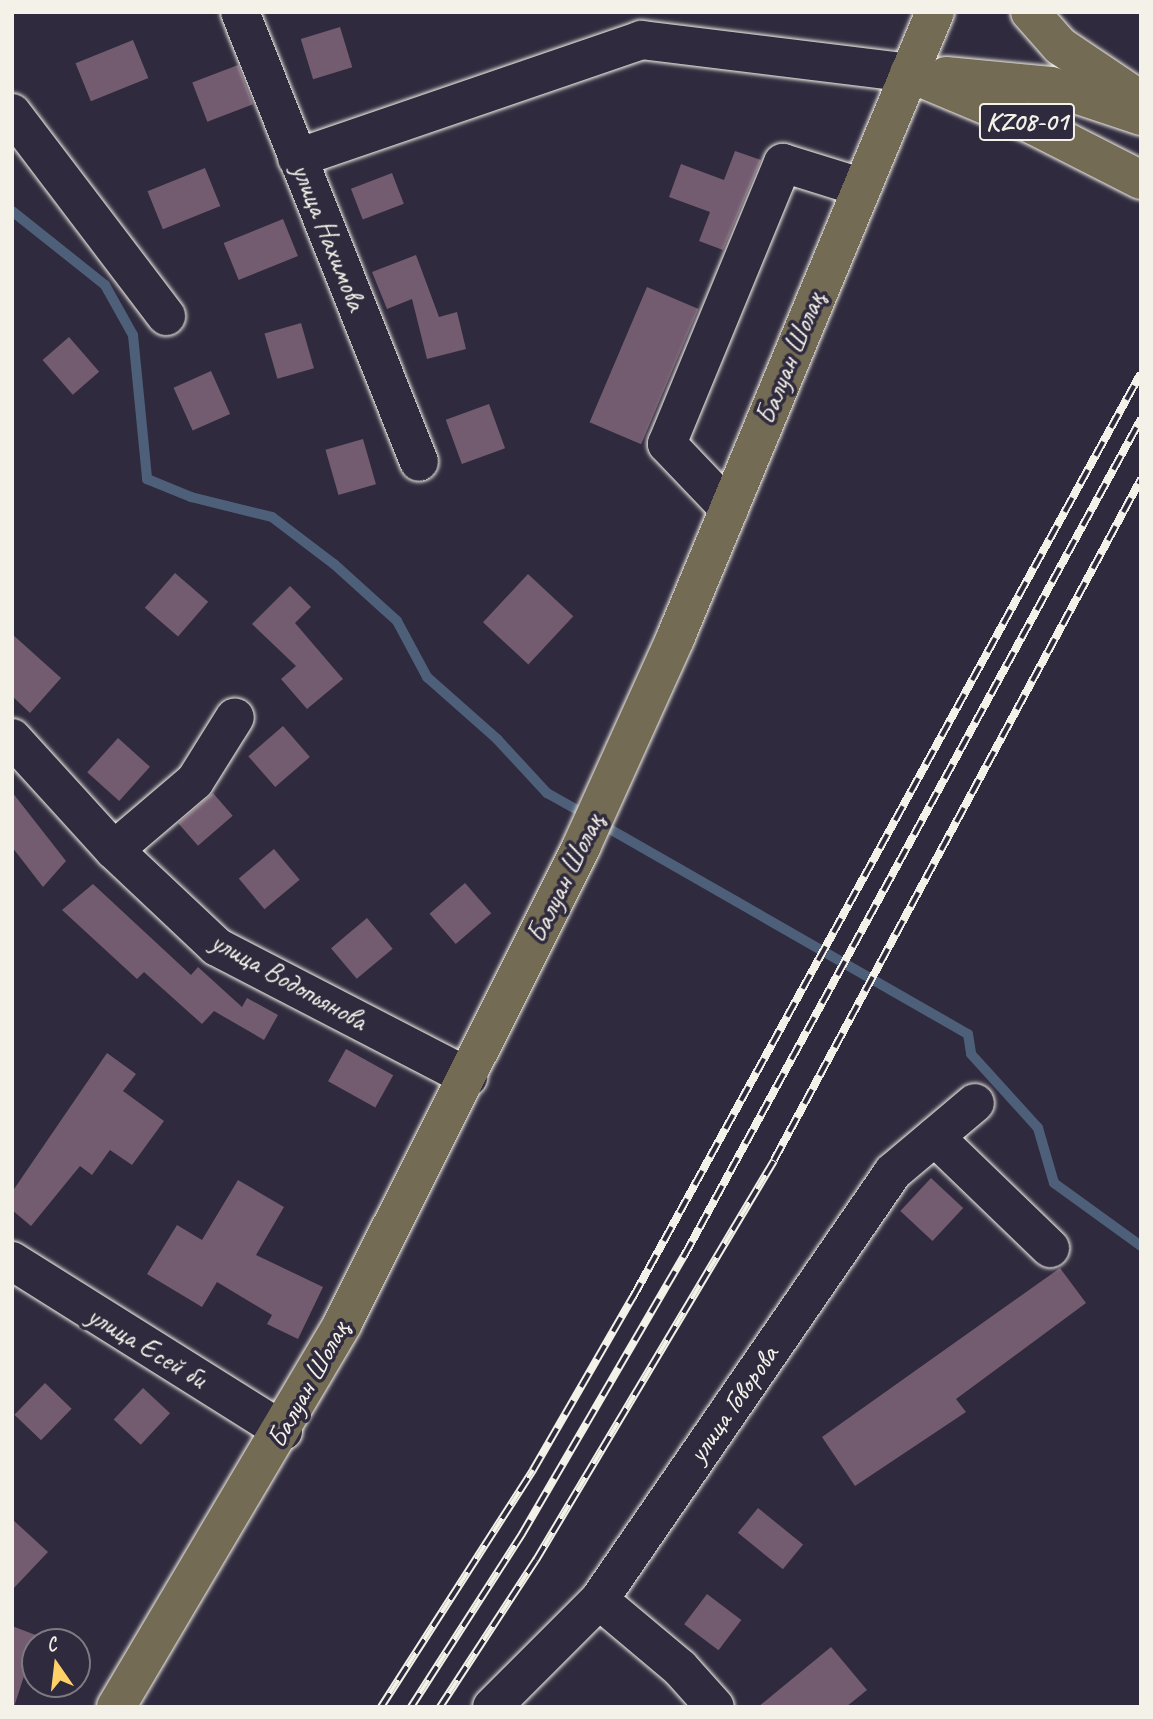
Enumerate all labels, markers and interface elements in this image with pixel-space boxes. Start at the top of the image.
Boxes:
road number: KZ08-01 [978,99,1076,144]
street label: улица Нахимова [284,158,374,316]
street label: Балуан Шолақ [748,287,832,429]
street label: Балуан Шолақ [519,807,611,949]
street label: улица Водопьянова [205,924,373,1038]
street label: улица Есей би [82,1299,212,1395]
street label: Балуан Шолақ [259,1314,357,1454]
street label: улица Говорова [680,1339,786,1469]
north arrow [21,1628,91,1698]
text: С [44,1632,59,1657]

